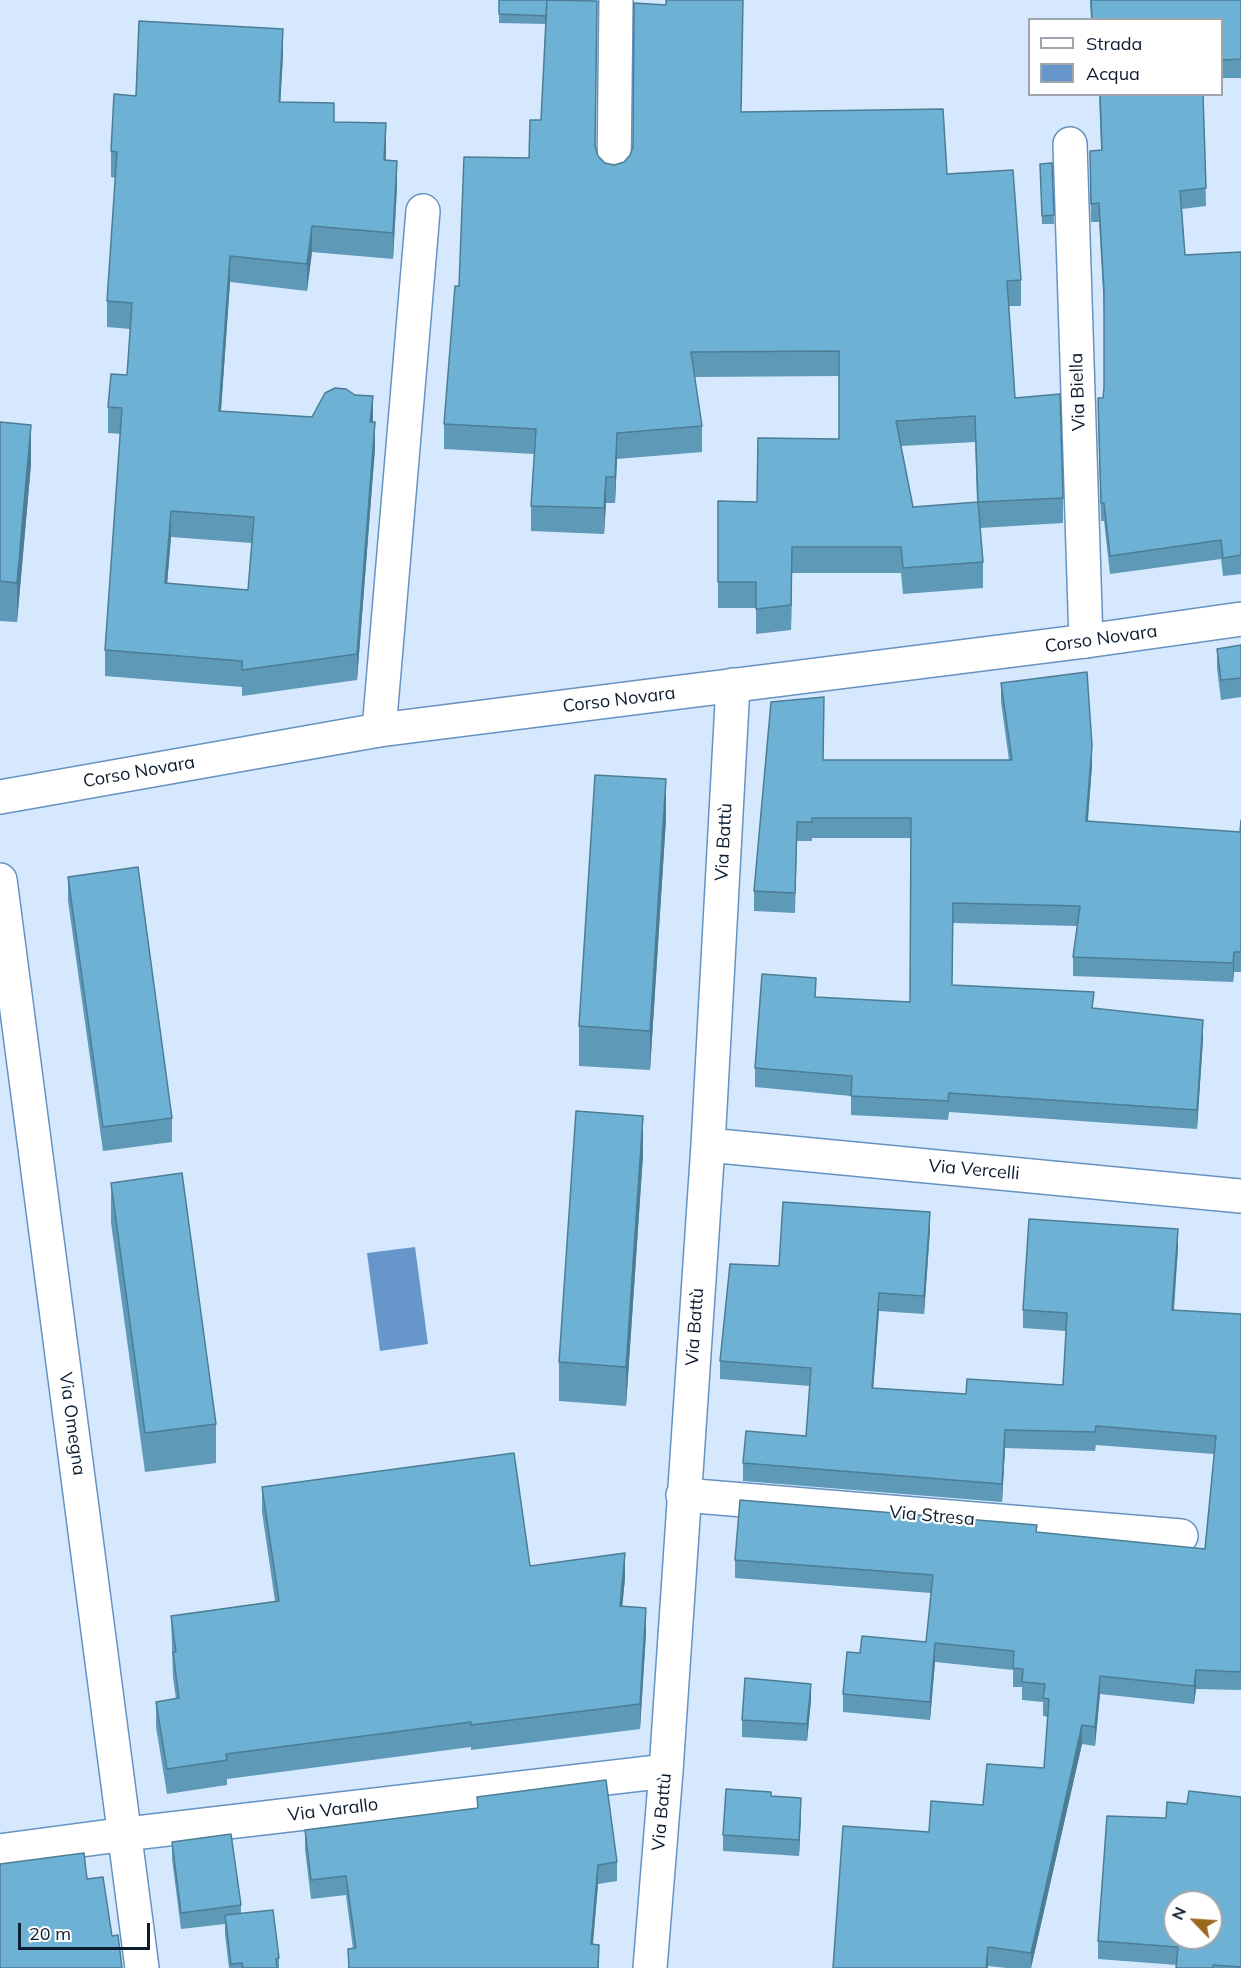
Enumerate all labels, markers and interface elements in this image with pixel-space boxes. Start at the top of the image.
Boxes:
legend [1028,18,1223,96]
text: Strada [1086,32,1142,55]
text: Acqua [1086,62,1140,85]
street label: Via Biella [1066,353,1090,431]
street label: Corso Novara [1043,620,1159,658]
street label: Corso Novara [561,682,677,718]
street label: Corso Novara [81,752,197,792]
street label: Via Battù [711,802,737,882]
street label: Via Vercelli [928,1155,1020,1185]
street label: Via Battù [682,1287,708,1367]
street label: Via Omegna [54,1371,90,1477]
street label: Via Stresa [888,1502,976,1530]
street label: Via Battù [648,1772,676,1852]
street label: Via Varallo [287,1794,379,1826]
north arrow [1163,1890,1223,1950]
text: N [1167,1904,1190,1923]
scale bar [21,1911,153,1949]
text: 20 m [29,1922,71,1945]

